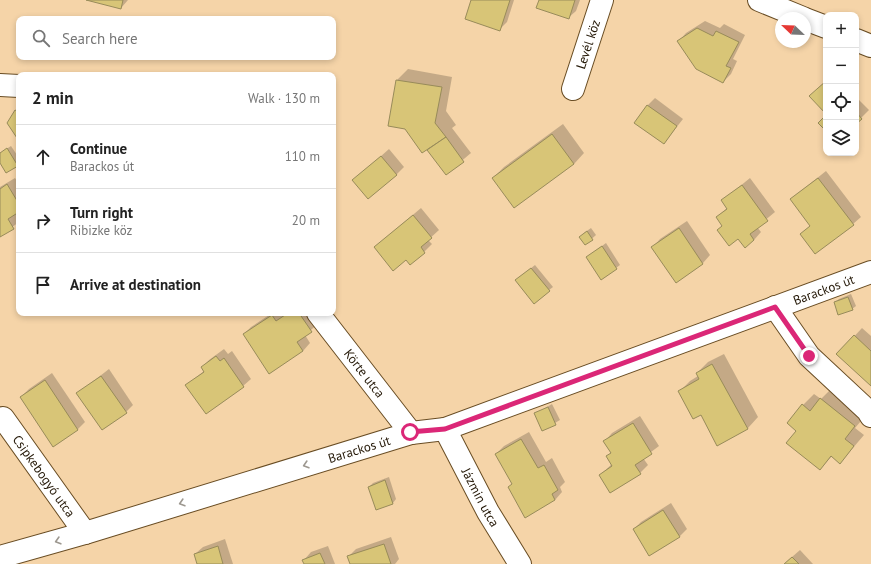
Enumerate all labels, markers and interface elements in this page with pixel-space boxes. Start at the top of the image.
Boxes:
north arrow [775,12,811,48]
map controls [823,12,859,156]
button: + [823,12,859,48]
search box [16,16,336,60]
street label: Levél köz [572,17,604,71]
icon: search [30,27,52,49]
text: Search here [62,29,138,48]
button: − [823,48,859,84]
button: locate [823,84,859,120]
text: 2 min [32,87,73,109]
text: Walk · 130 m [248,90,320,107]
button: layers [823,120,859,156]
text: Continue [70,139,127,158]
icon: ahead [32,146,54,168]
text: 110 m [285,148,320,165]
text: Barackos út [70,158,134,175]
text: Turn right [70,203,133,222]
icon: right [32,210,54,232]
text: 20 m [292,212,320,229]
text: Ribizke köz [70,222,132,239]
street label: Barackos út [790,270,857,309]
icon: arrive [32,274,54,296]
text: Arrive at destination [70,275,201,294]
street label: Körte utca [340,345,389,401]
route end [800,347,818,365]
route start [401,423,419,441]
street label: Csipkebogyó utca [9,431,79,520]
street label: Barackos út [326,431,393,466]
one-way arrow [303,460,310,469]
street label: Jázmin utca [458,464,503,530]
one-way arrow [179,498,186,507]
one-way arrow [55,536,62,545]

